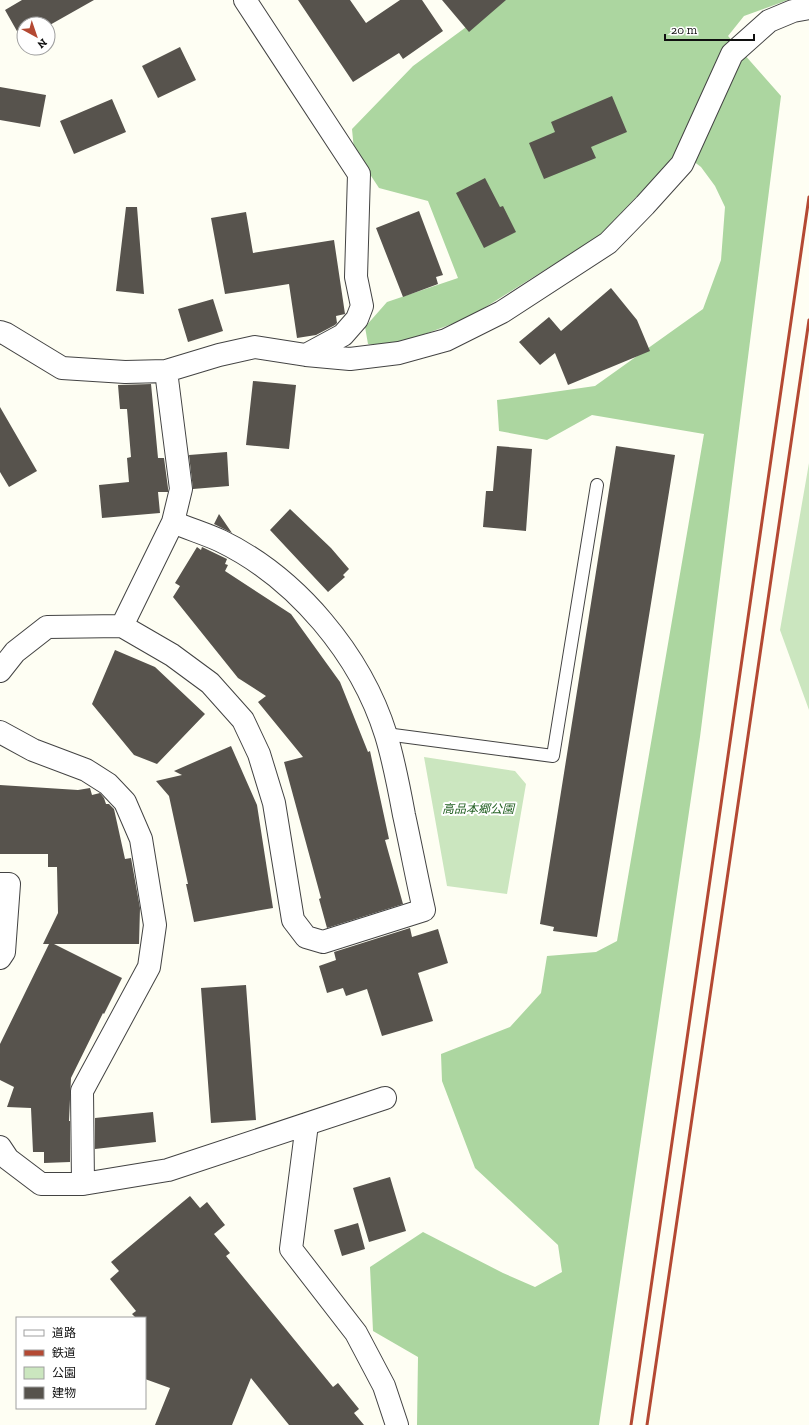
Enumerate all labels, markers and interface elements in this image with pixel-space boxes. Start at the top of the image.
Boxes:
north arrow [16,16,56,56]
scale bar [665,16,754,42]
text: 20 m [671,23,698,37]
text: N [34,36,49,51]
park label: 高品本郷公園 [442,802,516,816]
legend [16,1317,146,1409]
text: 道路 [52,1326,76,1340]
text: 鉄道 [52,1346,76,1360]
text: 公園 [52,1366,76,1380]
text: 建物 [52,1386,76,1400]

